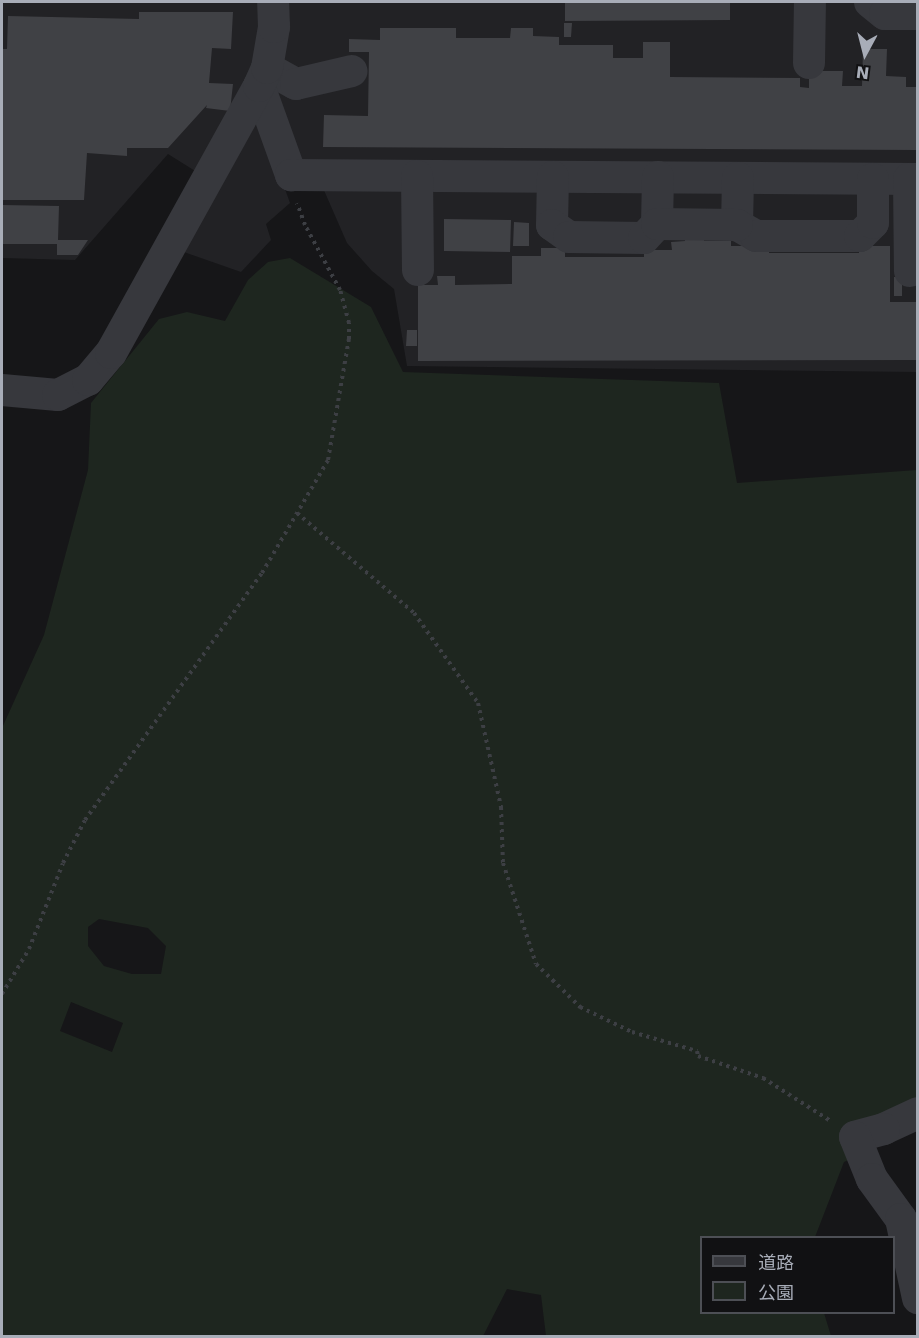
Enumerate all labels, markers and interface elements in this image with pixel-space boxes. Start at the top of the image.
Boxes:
north arrow [835,24,895,84]
text: N [855,62,871,83]
legend [700,1236,895,1314]
text: 道路 [758,1252,794,1273]
text: 公園 [758,1282,794,1303]

